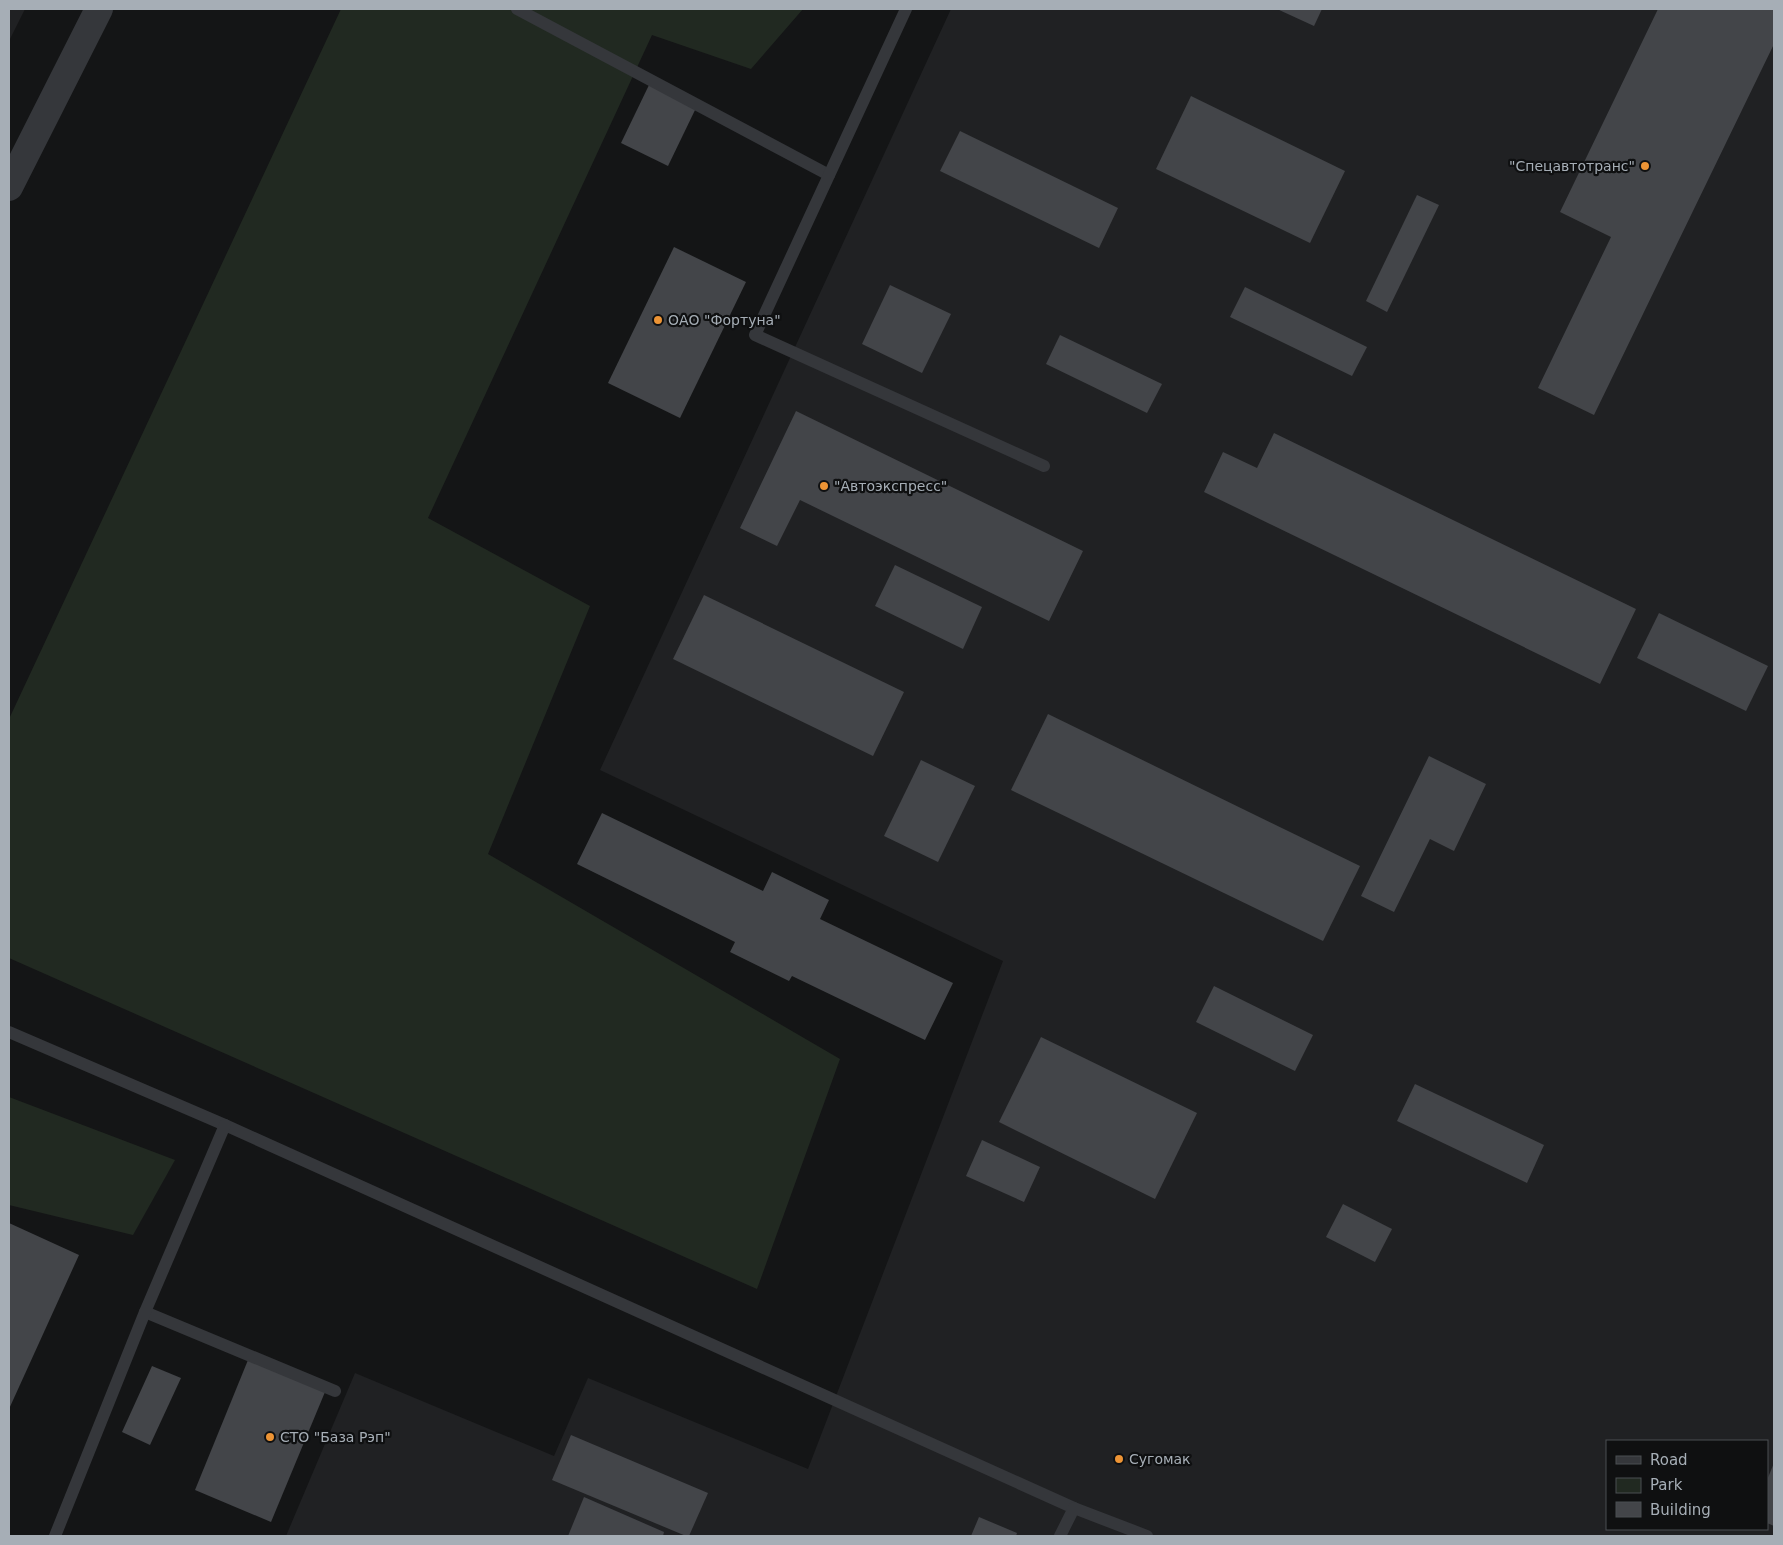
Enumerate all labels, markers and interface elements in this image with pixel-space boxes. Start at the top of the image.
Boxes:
place label: "Спецавтотранс" [1509,158,1635,174]
marker: "Спецавтотранс" [1639,160,1651,172]
place label: ОАО "Фортуна" [668,312,781,328]
marker: ОАО "Фортуна" [652,314,664,326]
place label: "Автоэкспресс" [834,478,947,494]
marker: "Автоэкспресс" [818,480,830,492]
place label: СТО "База Рэп" [280,1429,391,1445]
marker: СТО "База Рэп" [264,1431,276,1443]
legend [1606,1440,1768,1530]
place label: Сугомак [1129,1451,1191,1467]
text: Road [1650,1451,1688,1469]
marker: Сугомак [1113,1453,1125,1465]
text: Park [1650,1476,1683,1494]
text: Building [1650,1501,1711,1519]

